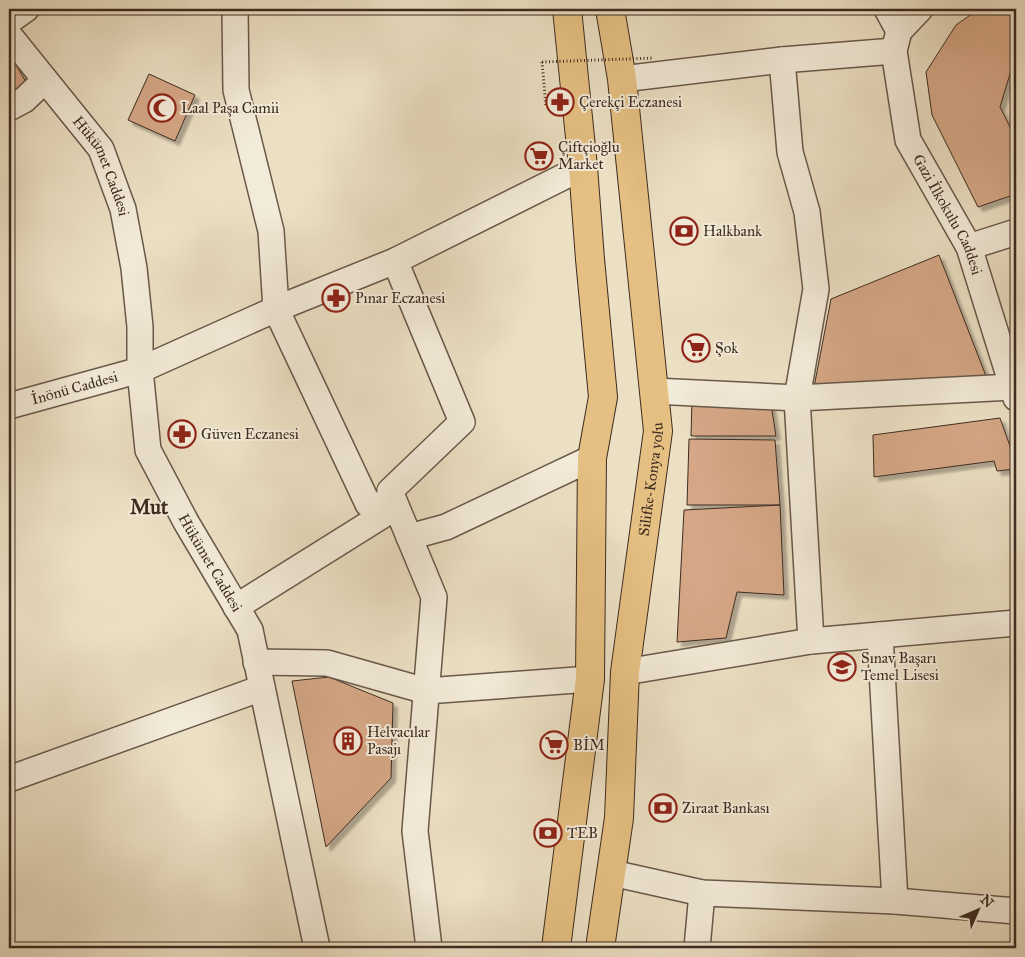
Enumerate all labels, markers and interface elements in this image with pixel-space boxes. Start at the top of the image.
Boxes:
pharmacy icon: Çerekçi Eczanesi [545,87,575,117]
mosque icon: Laal Paşa Camii [147,93,177,123]
place label: Çerekçi Eczanesi [579,93,682,111]
place label: Laal Paşa Camii [181,99,279,117]
street label: Hükümet Caddesi [69,112,133,217]
place label: Çiftçioğlu Market [558,138,620,173]
supermarket icon: Çiftçioğlu Market [524,141,554,171]
street label: Gazi İlkokulu Caddesi [909,151,986,277]
bank icon: Halkbank [669,216,699,246]
place label: Halkbank [703,222,762,240]
pharmacy icon: Pınar Eczanesi [321,283,351,313]
place label: Pınar Eczanesi [355,289,445,307]
supermarket icon: Şok [681,333,711,363]
place label: Şok [715,339,738,357]
street label: İnönü Caddesi [29,368,120,408]
pharmacy icon: Güven Eczanesi [167,419,197,449]
street label: Silifke-Konya yolu [635,422,667,537]
place label: Güven Eczanesi [201,425,299,443]
district label: Mut [130,495,169,519]
street label: Hükümet Caddesi [174,511,246,615]
place label: Sınav Başarı Temel Lisesi [861,649,939,684]
school or university icon: Sınav Başarı Temel Lisesi [827,652,857,682]
place label: Helvacılar Pasajı [367,723,430,758]
building icon: Helvacılar Pasajı [333,726,363,756]
supermarket icon: BİM [539,730,569,760]
place label: BİM [573,736,605,754]
bank icon: Ziraat Bankası [648,793,678,823]
place label: Ziraat Bankası [682,799,770,817]
bank icon: TEB [533,818,563,848]
place label: TEB [567,824,598,842]
north arrow [952,884,1002,934]
text: N [977,891,997,911]

